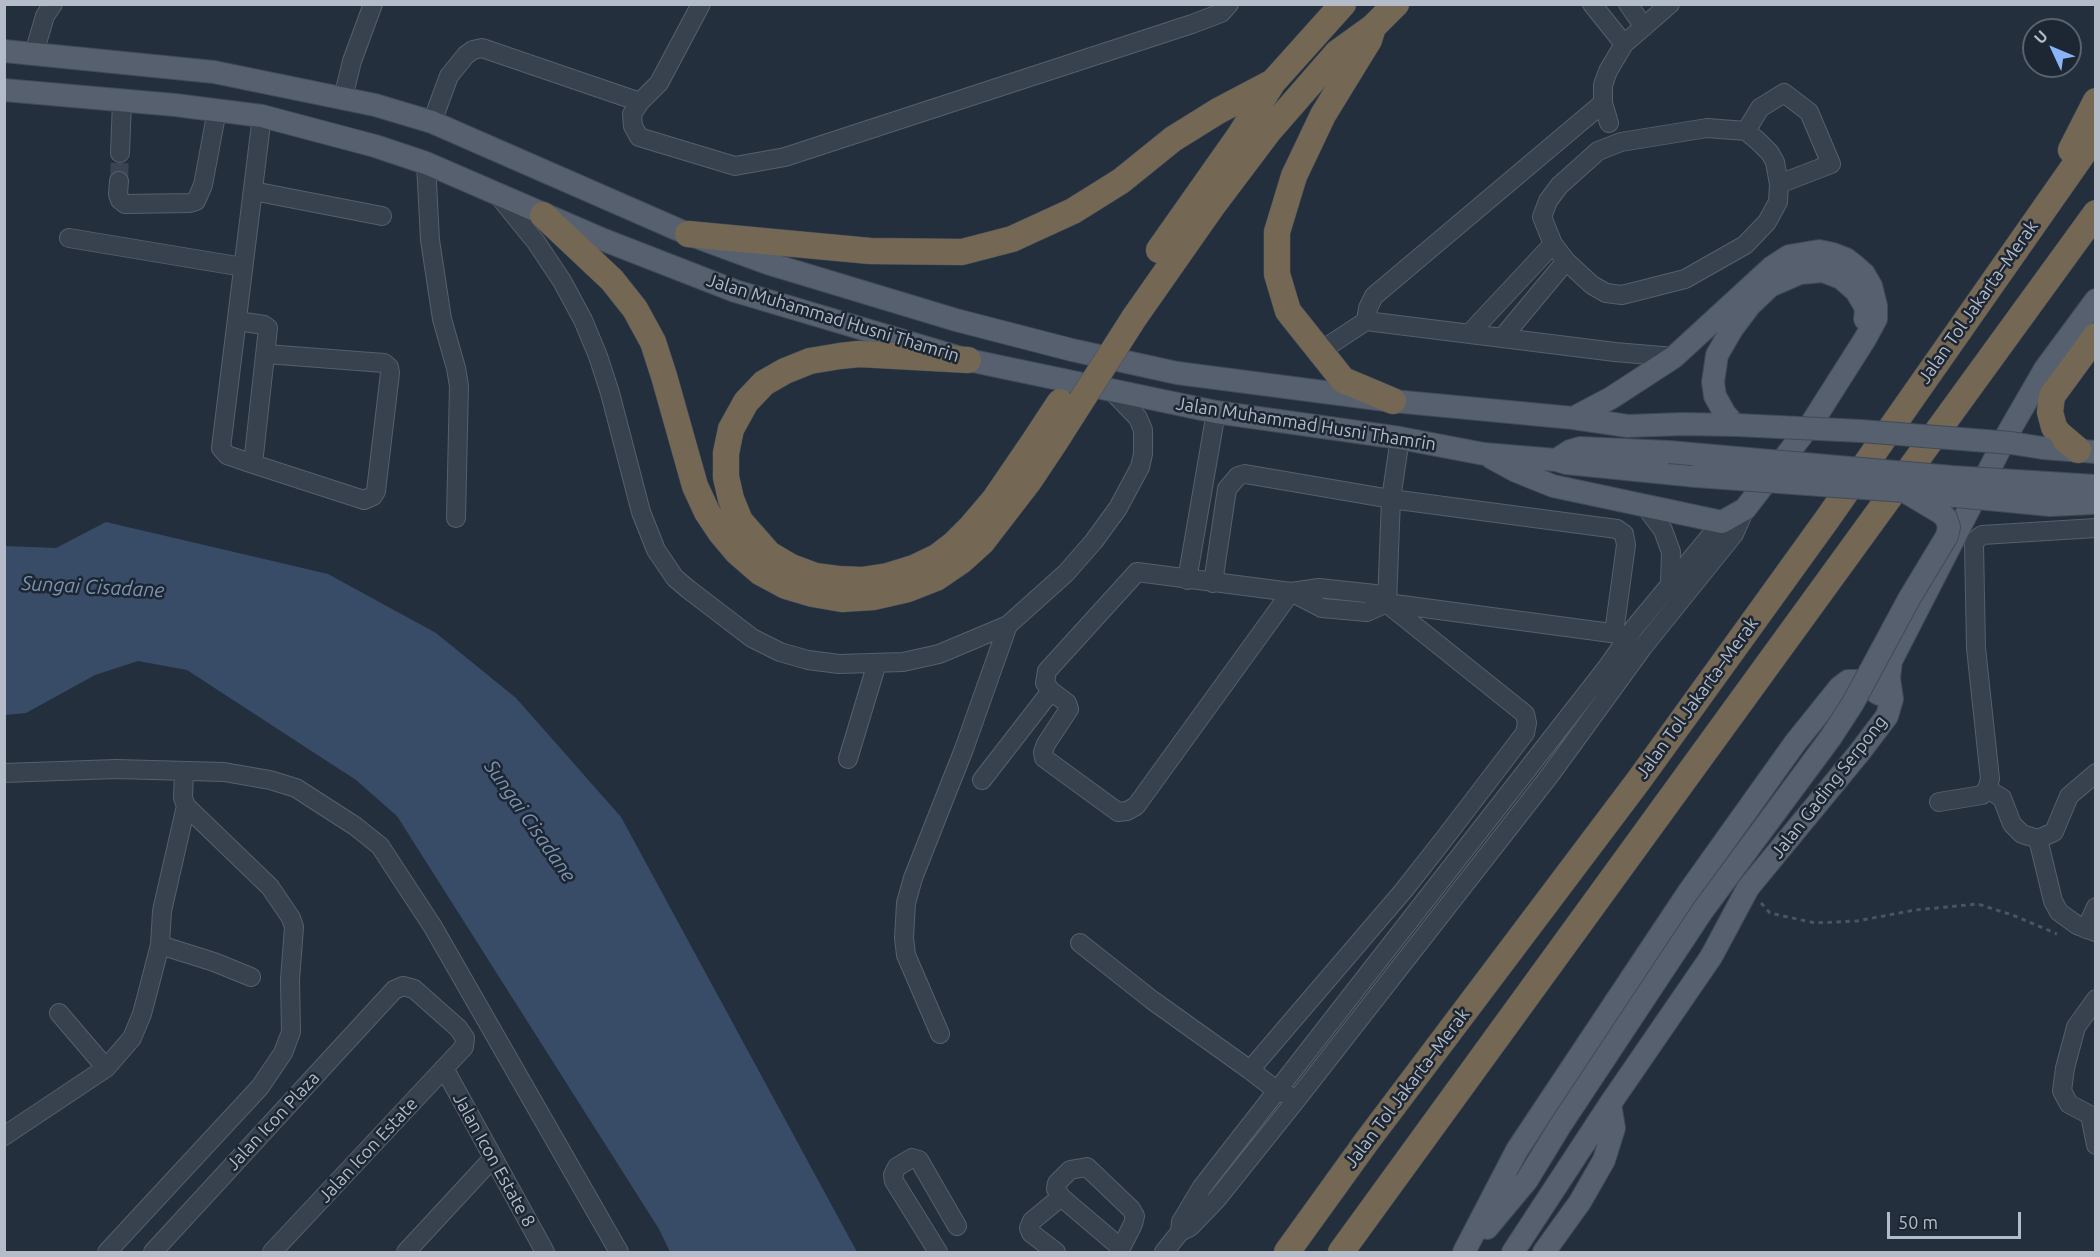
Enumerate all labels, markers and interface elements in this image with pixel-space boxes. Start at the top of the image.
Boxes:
north arrow [2022,18,2082,78]
text: U [2030,27,2051,47]
street label: Jalan Tol Jakarta–Merak [1913,216,2043,388]
street label: Jalan Muhammad Husni Thamrin [704,269,962,367]
street label: Jalan Muhammad Husni Thamrin [1174,393,1438,455]
water label: Sungai Cisadane [21,571,165,603]
street label: Jalan Tol Jakarta–Merak [1631,613,1763,783]
street label: Jalan Gading Serpong [1767,711,1891,863]
water label: Sungai Cisadane [479,755,581,887]
street label: Jalan Tol Jakarta–Merak [1340,1004,1474,1172]
street label: Jalan Icon Plaza [222,1067,324,1175]
street label: Jalan Icon Estate 8 [448,1089,540,1231]
street label: Jalan Icon Estate [314,1093,422,1207]
scale bar [1890,1200,2024,1238]
text: 50 m [1898,1212,1938,1232]

